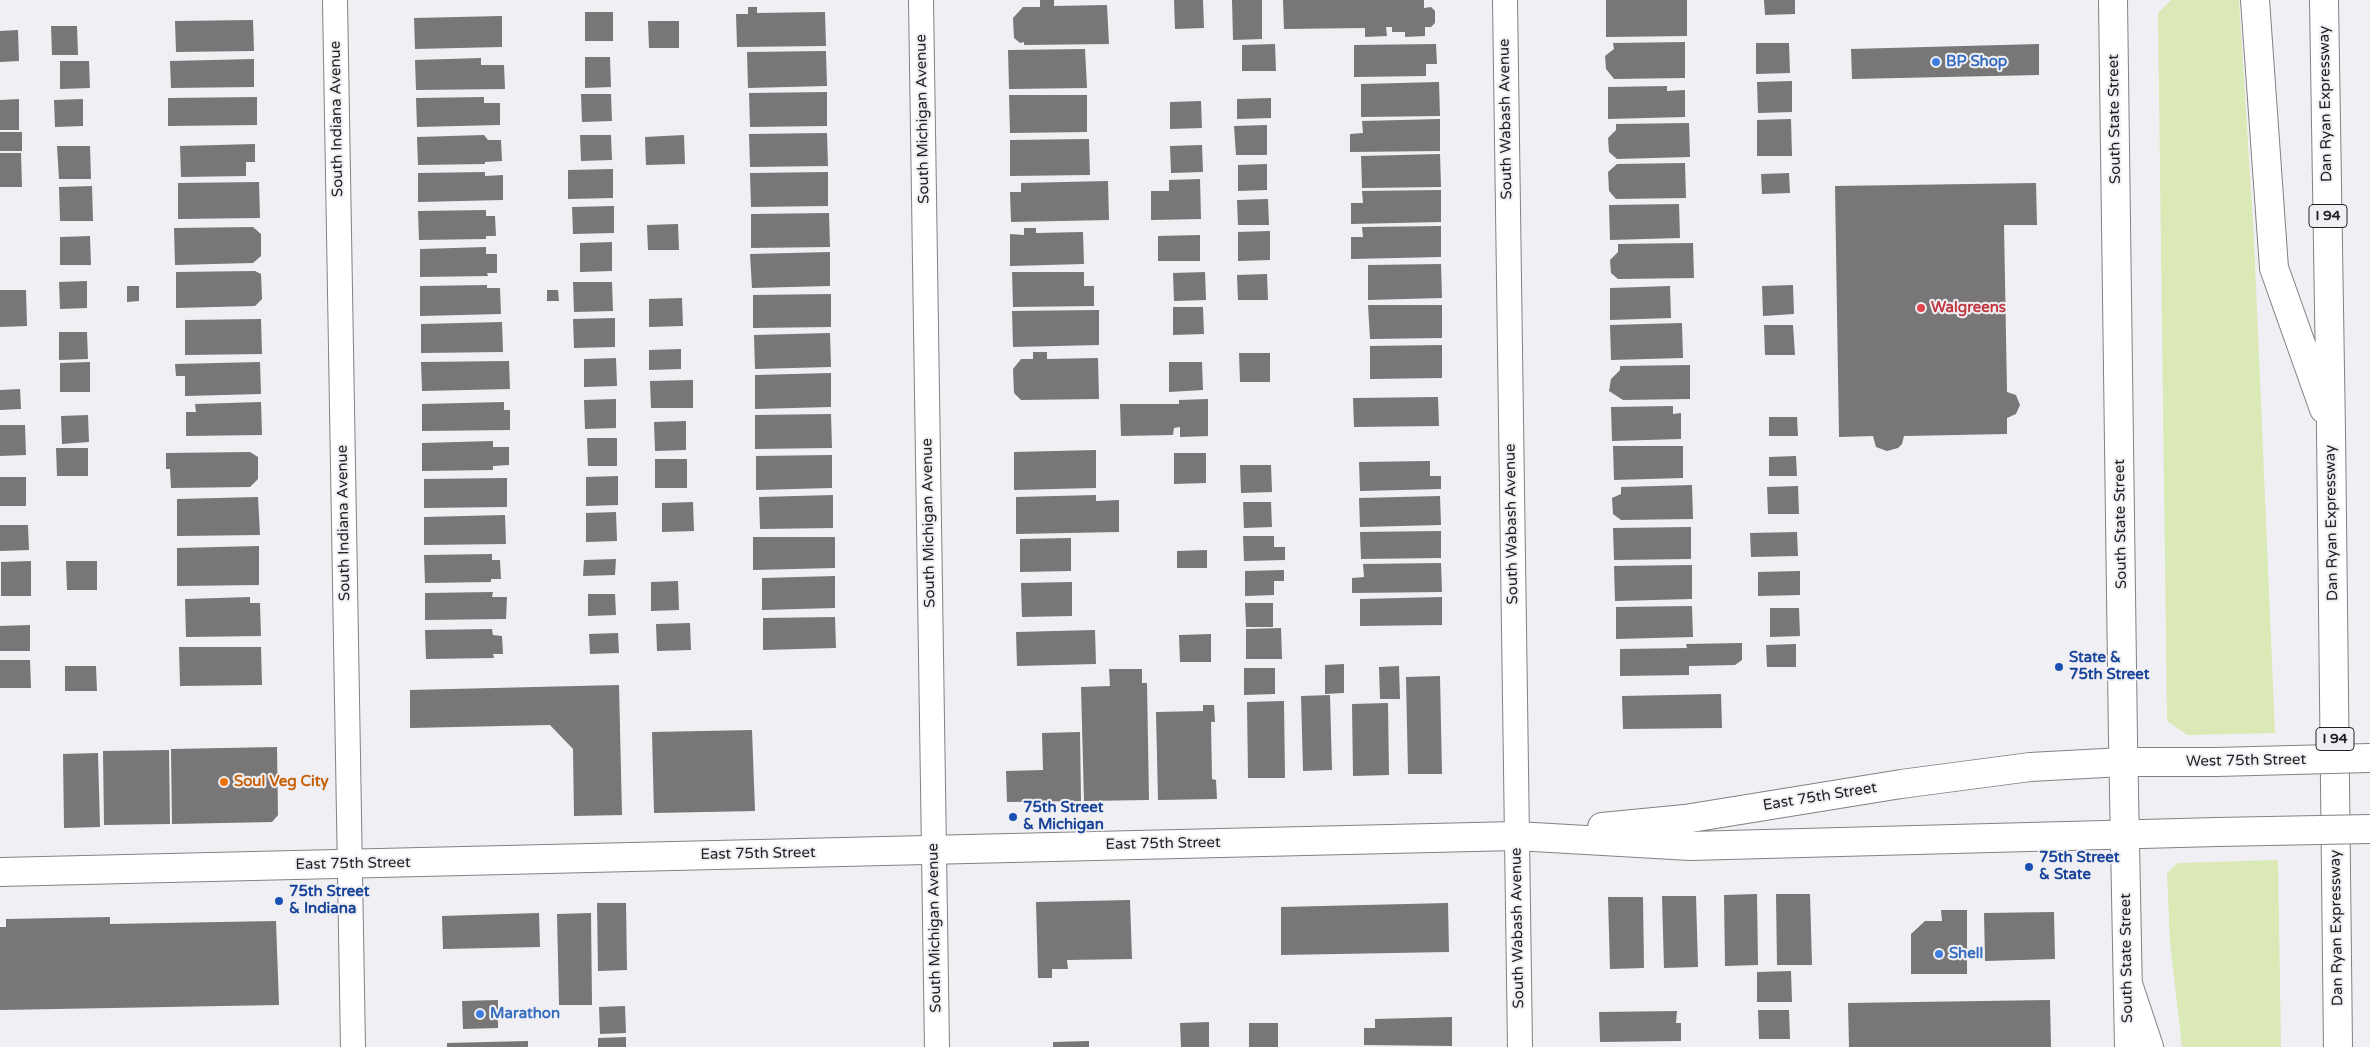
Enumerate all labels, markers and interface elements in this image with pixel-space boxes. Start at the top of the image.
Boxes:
street label: Dan Ryan Expressway [2316,26,2336,182]
street label: South Michigan Avenue [913,34,933,204]
street label: South Wabash Avenue [1496,38,1516,200]
street label: South Indiana Avenue [327,41,347,197]
place label: BP Shop [1946,53,2007,71]
street label: South State Street [2105,54,2125,184]
marker: BP Shop [1930,56,1942,68]
road number: I 94 [2309,205,2347,228]
place label: Walgreens [1931,299,2006,317]
marker: Walgreens [1915,302,1927,314]
street label: South Michigan Avenue [919,438,939,608]
street label: South Wabash Avenue [1502,443,1522,605]
street label: South Indiana Avenue [334,445,354,601]
street label: Dan Ryan Expressway [2322,445,2342,601]
street label: South State Street [2111,459,2131,589]
place label: State & 75th Street [2069,649,2149,684]
marker: State & 75th Street [2053,661,2065,673]
road number: I 94 [2316,728,2354,751]
street label: West 75th Street [2186,751,2306,771]
place label: Soul Veg City [234,773,328,791]
marker: Soul Veg City [218,776,230,788]
street label: East 75th Street [1762,779,1878,815]
place label: 75th Street & Michigan [1023,799,1104,834]
marker: 75th Street & Michigan [1007,811,1019,823]
street label: East 75th Street [1105,834,1221,854]
street label: South Michigan Avenue [925,843,945,1013]
street label: East 75th Street [700,844,816,864]
street label: South Wabash Avenue [1508,847,1528,1009]
place label: 75th Street & State [2039,849,2119,884]
street label: Dan Ryan Expressway [2327,850,2347,1006]
street label: East 75th Street [295,854,411,874]
marker: 75th Street & State [2023,861,2035,873]
place label: 75th Street & Indiana [289,883,369,918]
street label: South State Street [2117,893,2137,1023]
marker: 75th Street & Indiana [273,895,285,907]
place label: Shell [1949,945,1983,963]
marker: Shell [1933,948,1945,960]
place label: Marathon [490,1005,560,1023]
marker: Marathon [474,1008,486,1020]

